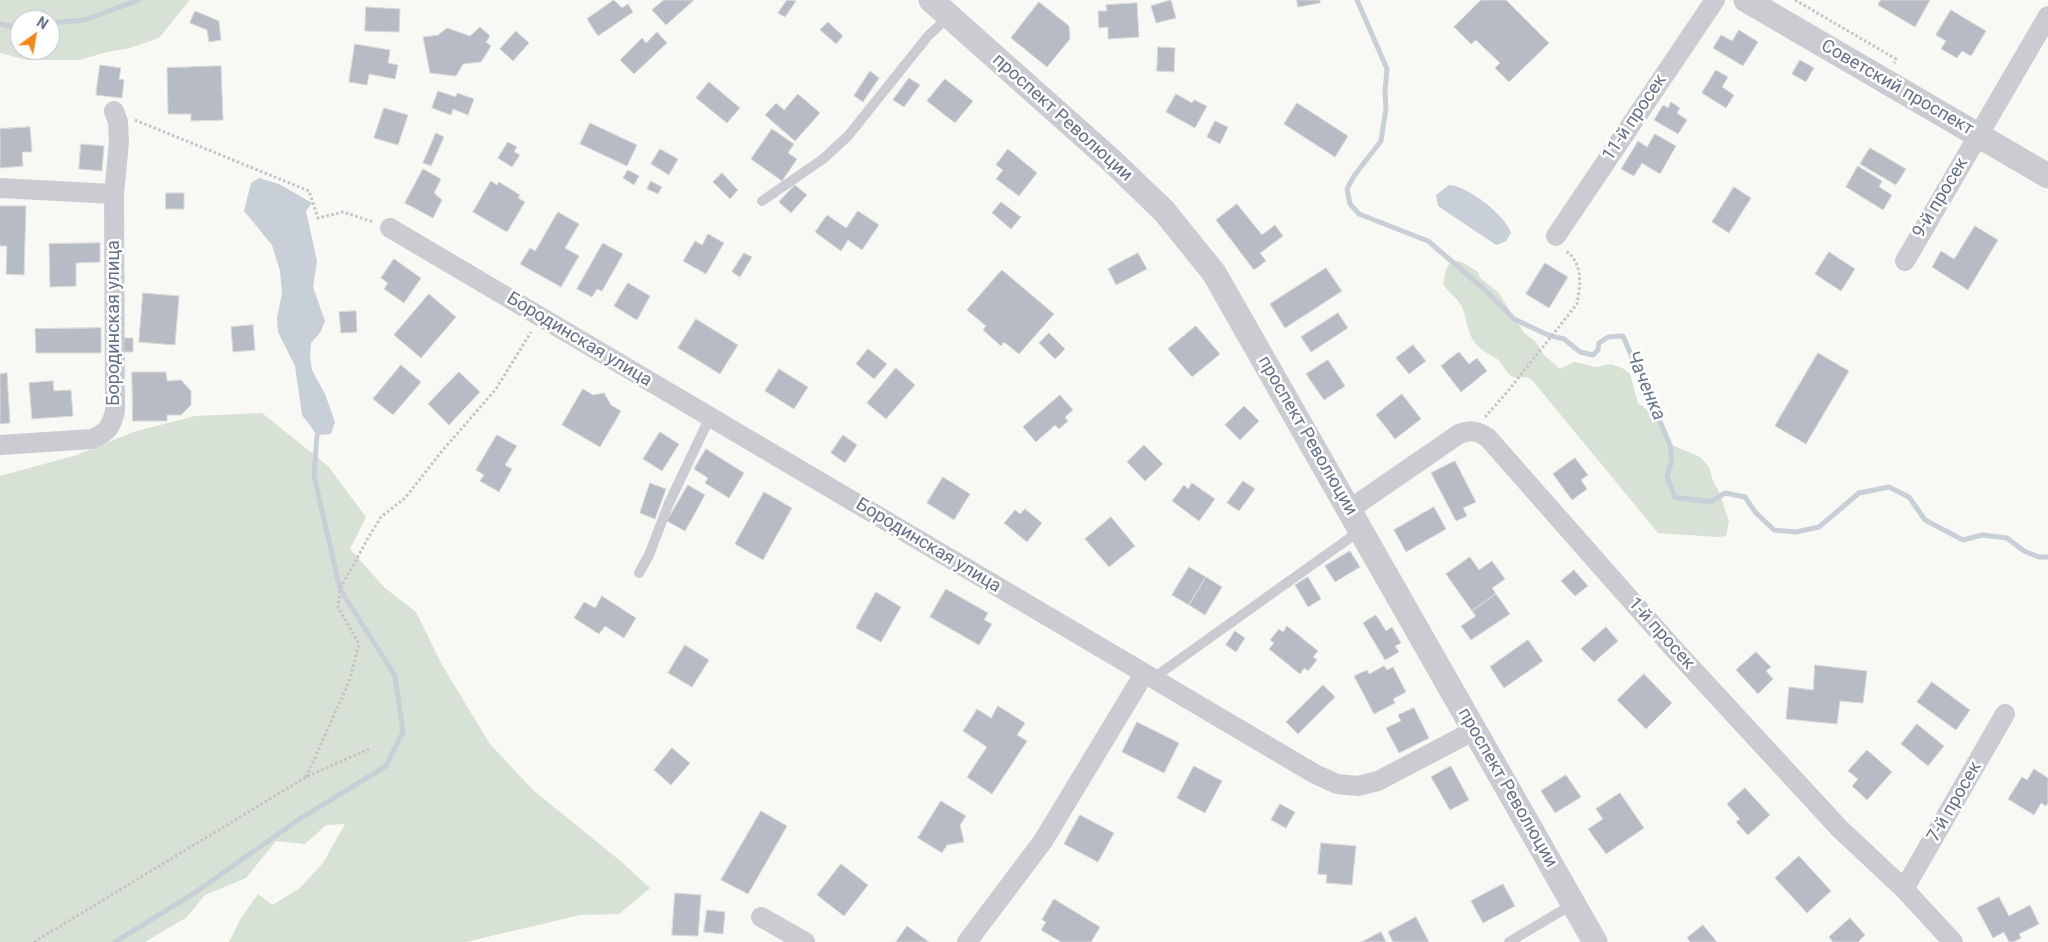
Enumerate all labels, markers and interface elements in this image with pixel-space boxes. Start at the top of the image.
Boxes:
north arrow [10,10,60,60]
text: N [34,14,51,33]
street label: Советский проспект [1817,36,1977,140]
street label: проспект Революции [988,50,1136,186]
street label: 11-й просек [1598,71,1672,165]
street label: 9-й просек [1909,154,1973,242]
street label: Бородинская улица [103,240,125,406]
street label: Бородинская улица [502,288,656,392]
water label: Чаченка [1620,348,1670,424]
street label: проспект Революции [1252,352,1362,520]
street label: Бородинская улица [851,494,1005,598]
street label: 1-й просек [1623,594,1699,674]
street label: проспект Революции [1452,704,1562,872]
street label: 7-й просек [1923,758,1987,846]

